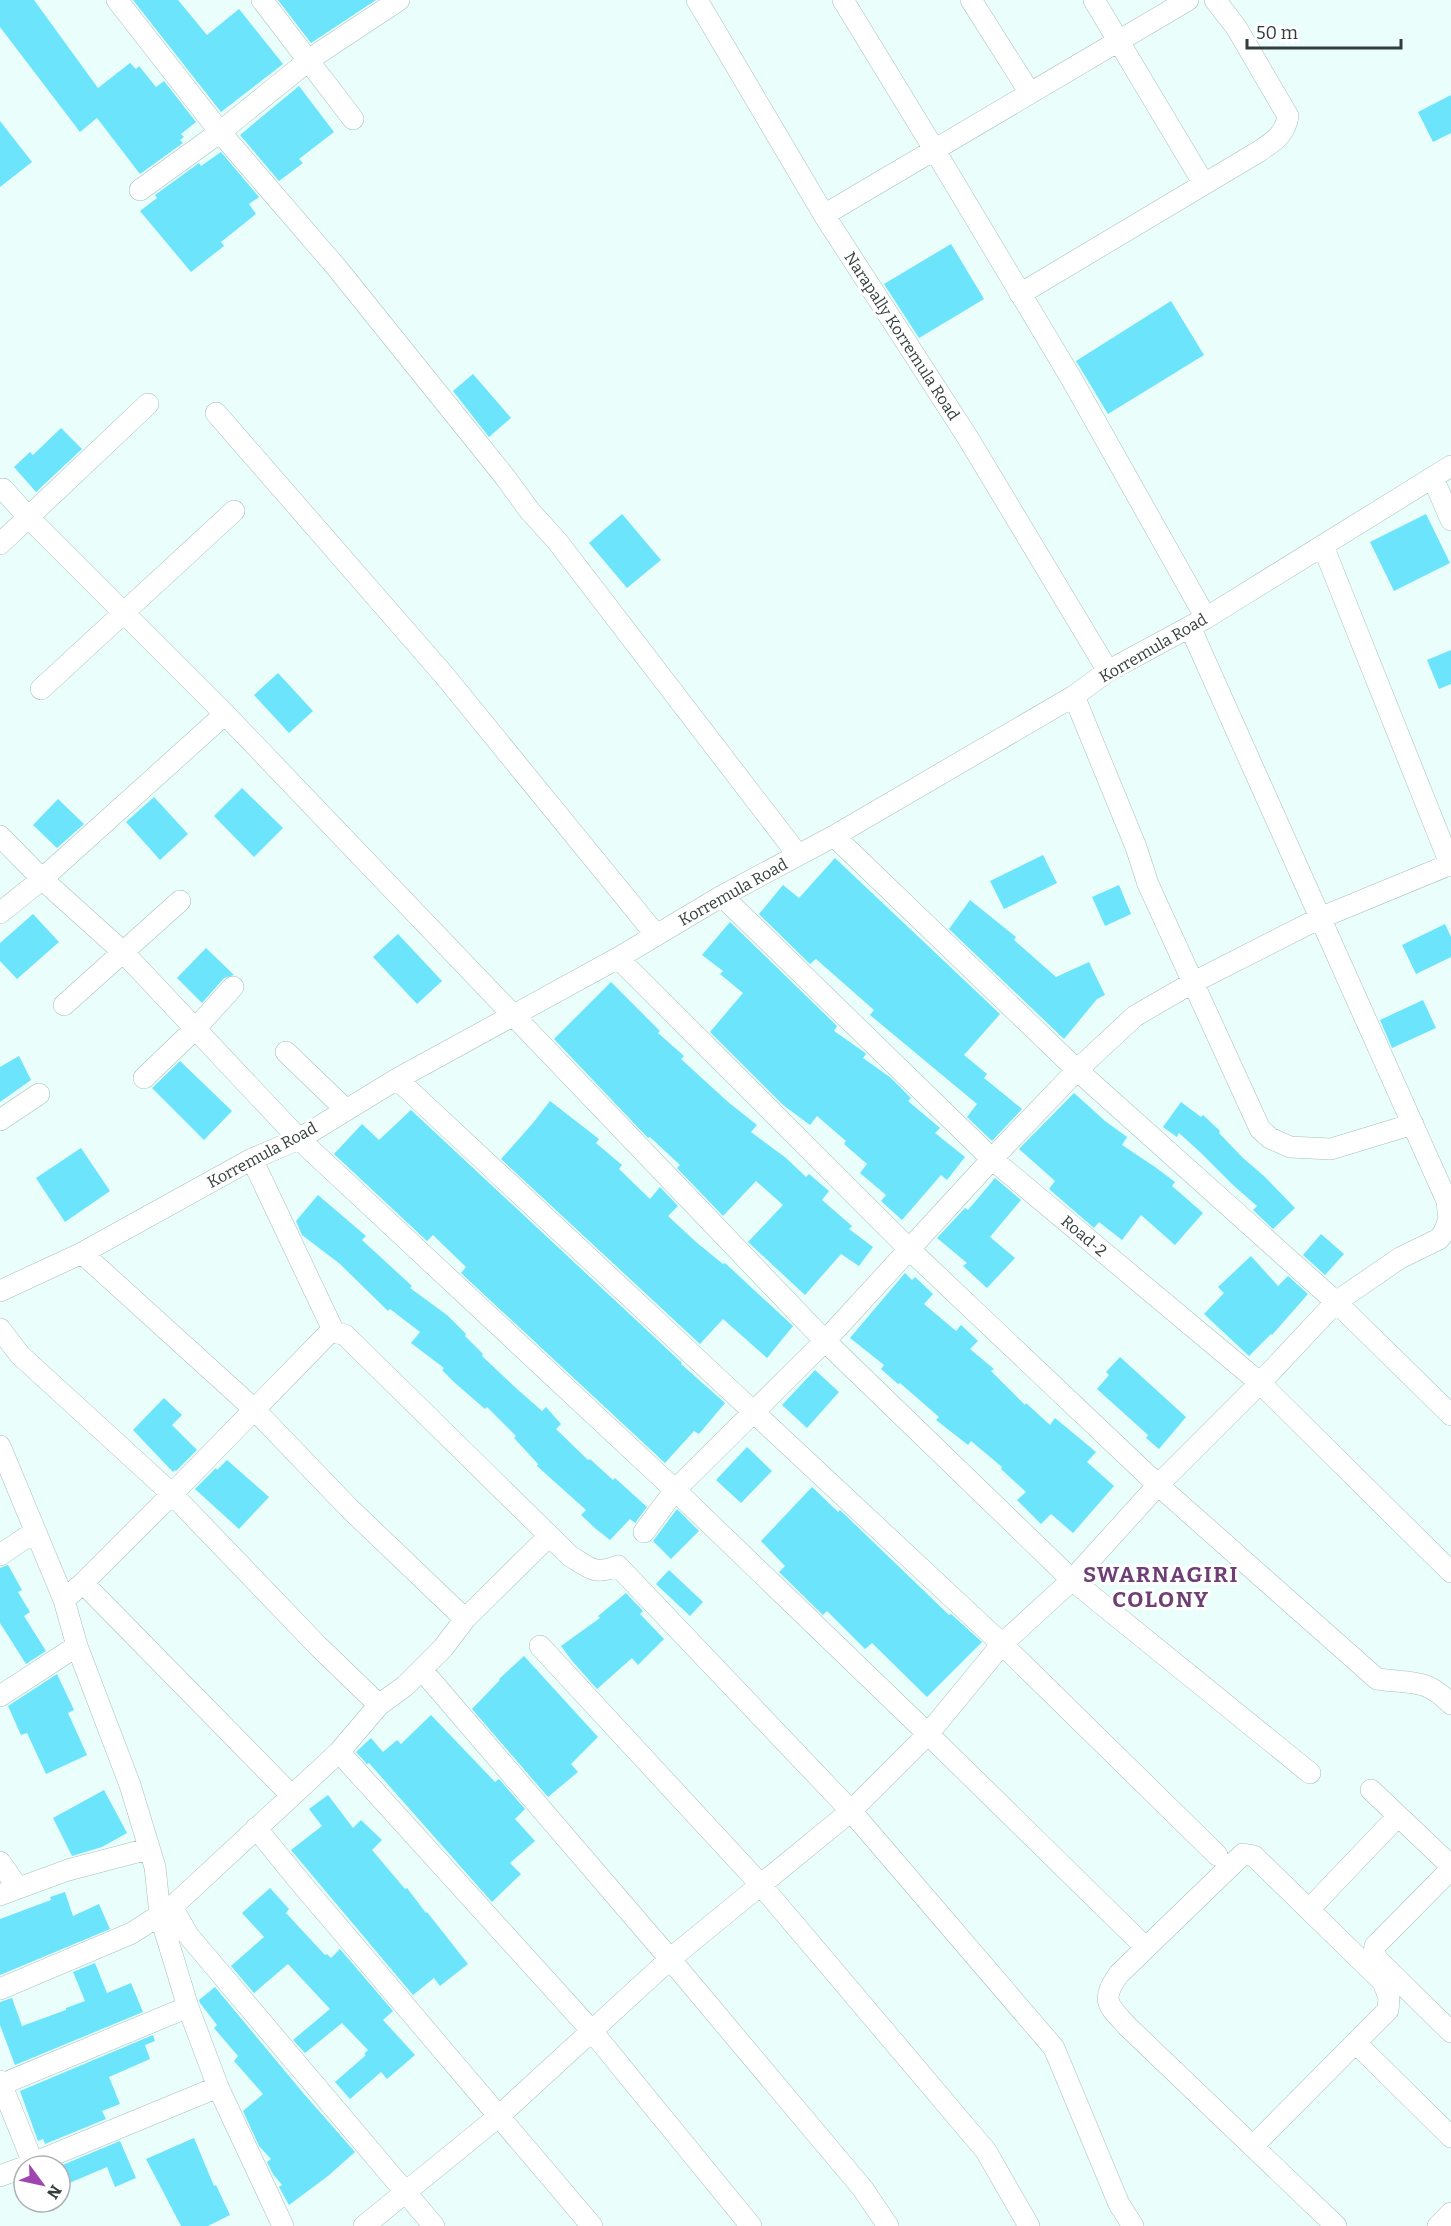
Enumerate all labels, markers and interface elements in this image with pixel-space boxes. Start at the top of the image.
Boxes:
scale bar [1247,12,1402,50]
text: 50 m [1256,22,1298,44]
street label: Narapally Korremula Road [840,248,964,424]
street label: Korremula Road [1096,609,1211,687]
street label: Korremula Road [675,854,791,930]
street label: Korremula Road [204,1118,320,1192]
street label: Road-2 [1057,1212,1111,1260]
district label: SWARNAGIRI COLONY [1083,1561,1239,1613]
north arrow [12,2154,72,2214]
text: N [43,2182,65,2202]

